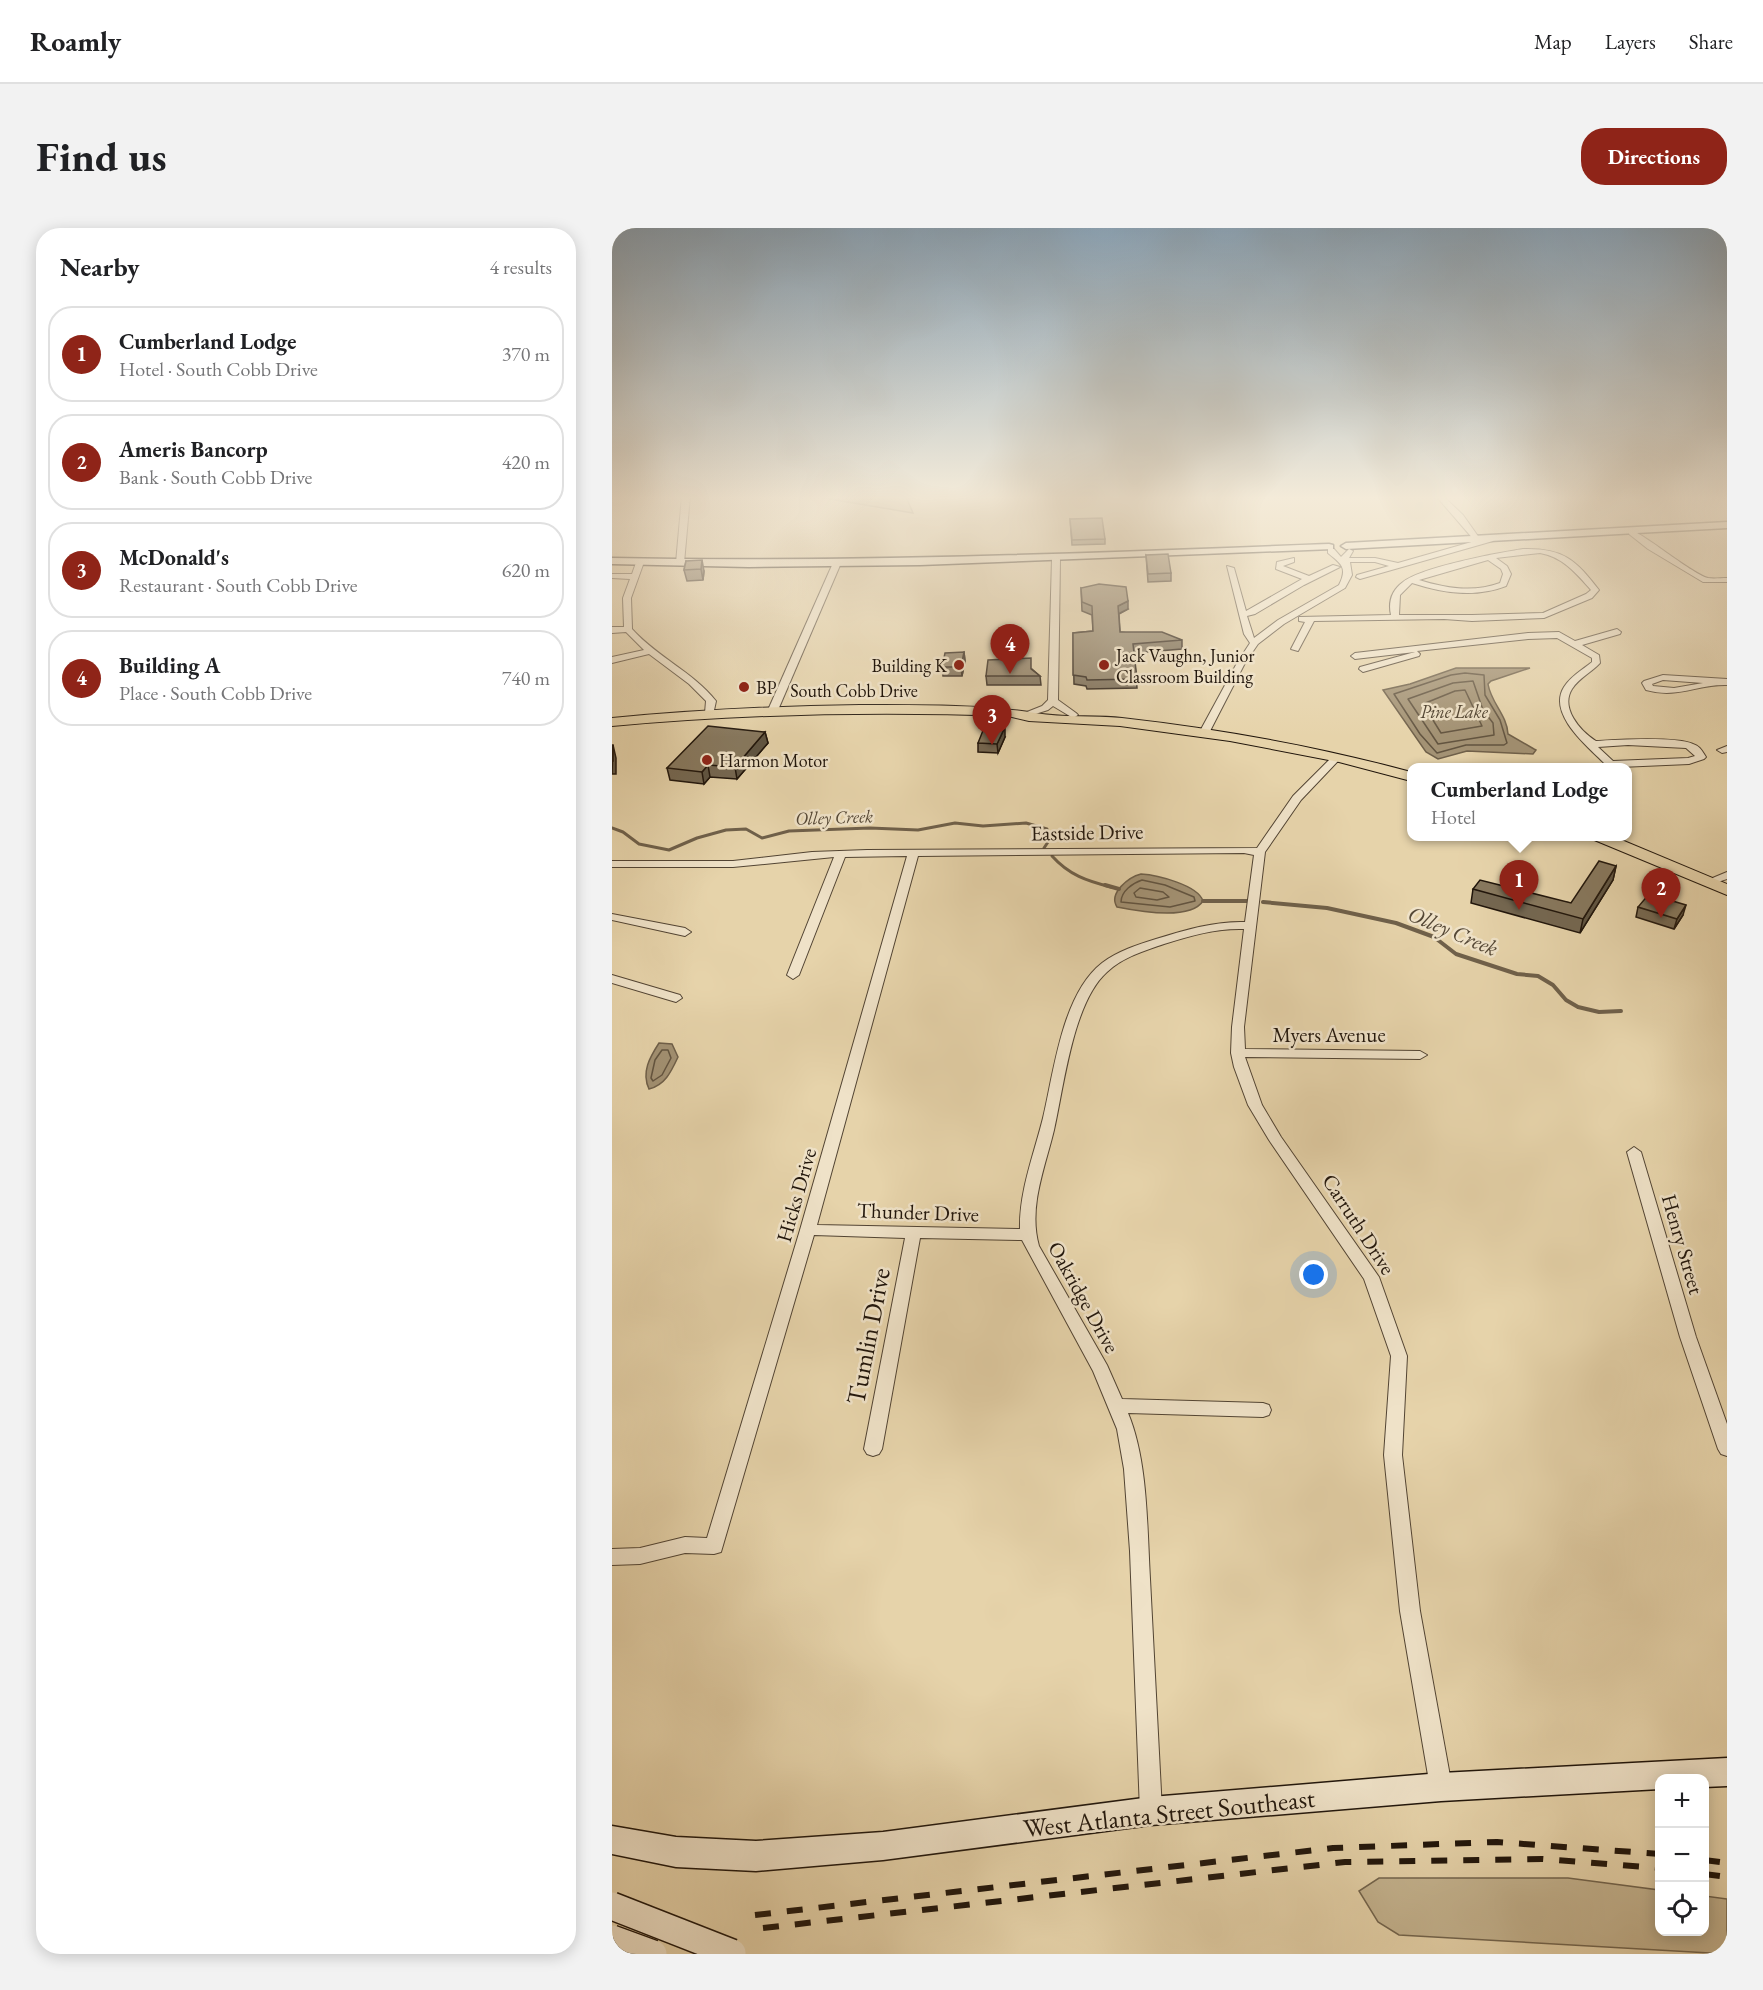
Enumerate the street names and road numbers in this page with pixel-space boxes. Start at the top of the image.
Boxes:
street label: South Cobb Drive [790,679,918,702]
street label: Eastside Drive [1030,818,1144,846]
street label: Myers Avenue [1272,1021,1386,1048]
street label: Hicks Drive [770,1145,822,1245]
street label: Carruth Drive [1316,1168,1402,1280]
street label: Henry Street [1656,1191,1710,1298]
street label: Thunder Drive [857,1196,979,1228]
street label: Oakridge Drive [1042,1236,1126,1358]
street label: Tumlin Drive [838,1265,898,1407]
street label: West Atlanta Street Southeast [1022,1781,1316,1845]

